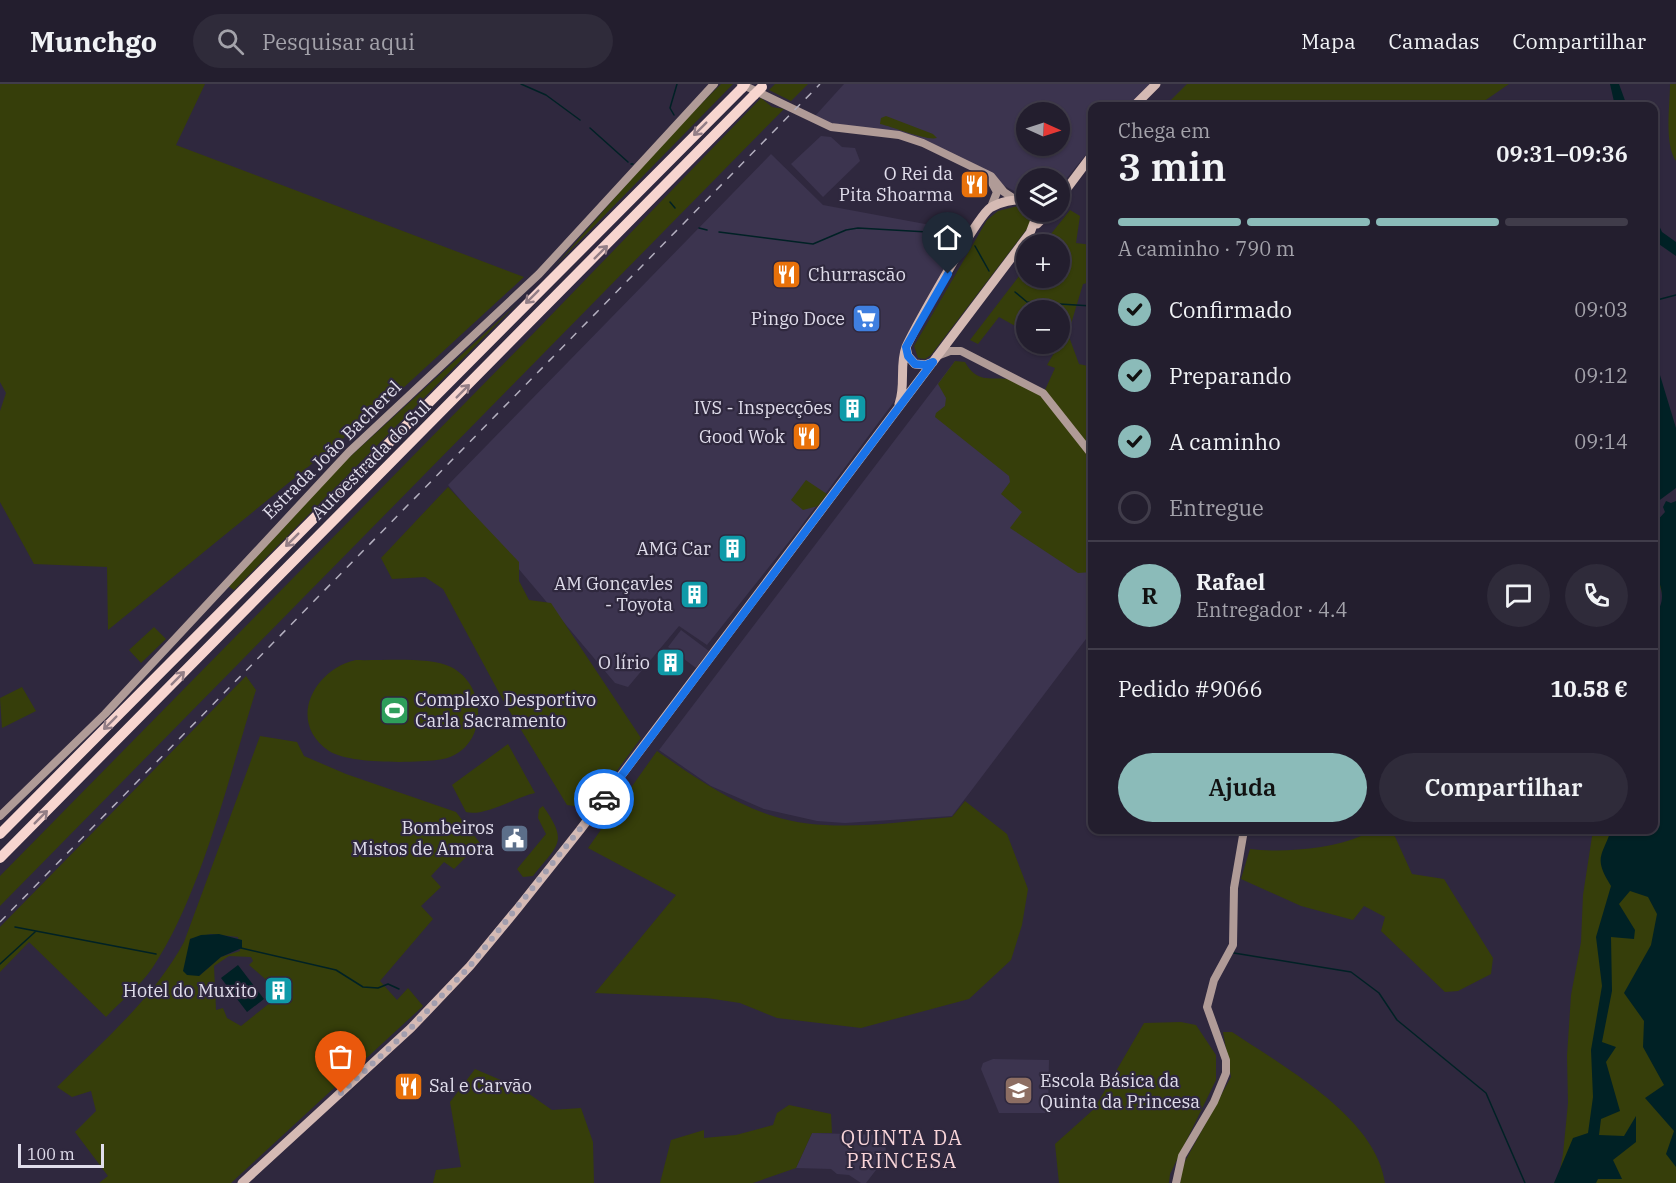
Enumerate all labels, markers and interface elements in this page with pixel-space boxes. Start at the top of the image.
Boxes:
search box [193,14,613,68]
text: Munchgo [30,23,157,60]
icon: search [214,25,247,58]
text: Pesquisar aqui [262,27,415,56]
text: Mapa [1301,27,1356,55]
text: Camadas [1389,27,1479,55]
text: Compartilhar [1512,27,1646,55]
north arrow [1016,102,1070,156]
map controls [1016,102,1070,354]
text: Chega em [1118,117,1210,144]
one-way arrow [693,122,708,136]
text: 09:31–09:36 [1496,139,1628,168]
text: 3 min [1118,141,1226,192]
place label: O Rei da Pita Shoarma [839,162,953,206]
restaurant icon: O Rei da Pita Shoarma [958,168,990,200]
button: layers [1016,168,1070,222]
pin [922,212,973,274]
icon: home [931,221,964,254]
button: + [1016,234,1070,288]
text: A caminho · 790 m [1118,235,1295,262]
one-way arrow [593,245,608,259]
restaurant icon: Churrascão [771,259,803,291]
place label: Churrascão [808,263,906,286]
one-way arrow [525,289,540,304]
icon: check [1118,293,1151,326]
text: Confirmado [1169,295,1292,324]
text: 09:03 [1574,296,1628,323]
button: − [1016,300,1070,354]
supermarket icon: Pingo Doce [850,303,882,335]
place label: Pingo Doce [751,307,845,330]
icon: check [1118,359,1151,392]
text: Preparando [1169,361,1291,390]
text: 09:12 [1574,362,1628,389]
street label: Estrada João Bacherel [257,375,406,524]
one-way arrow [456,383,471,398]
building icon: IVS - Inspecções [837,392,869,424]
street label: Autoestrada do Sul [306,395,435,524]
place label: IVS - Inspecções [694,396,832,419]
restaurant icon: Good Wok [790,421,822,453]
place label: Good Wok [699,425,785,448]
icon: check [1118,425,1151,458]
text: A caminho [1169,427,1281,456]
text: 09:14 [1574,428,1628,455]
text: Entregue [1169,493,1264,522]
one-way arrow [284,532,299,547]
building icon: AMG Car [716,533,748,565]
place label: AMG Car [636,537,711,560]
button: chat [1487,564,1550,627]
button: phone [1565,564,1628,627]
text: Rafael [1196,567,1265,596]
place label: AM Gonçavles - Toyota [554,572,673,616]
building icon: AM Gonçavles - Toyota [678,578,710,610]
text: R [1141,581,1158,610]
text: Entregador · 4.4 [1196,596,1347,623]
building icon: O lírio [655,647,687,679]
place label: O lírio [598,651,650,674]
one-way arrow [171,671,186,686]
text: Pedido #9066 [1118,674,1263,703]
text: 10.58 € [1550,674,1628,703]
place label: Complexo Desportivo Carla Sacramento [415,688,596,732]
sports icon: Complexo Desportivo Carla Sacramento [378,694,410,726]
one-way arrow [103,715,118,730]
button: Ajuda [1118,753,1367,822]
button: Compartilhar [1379,753,1628,822]
courier [574,769,634,829]
icon: car [588,783,621,816]
one-way arrow [34,809,49,824]
place label: Bombeiros Mistos de Amora [352,816,494,860]
public building icon: Bombeiros Mistos de Amora [499,822,531,854]
building icon: Hotel do Muxito [262,975,294,1007]
place label: Hotel do Muxito [123,979,257,1002]
pin [315,1031,366,1093]
icon: bag [324,1040,357,1073]
place label: Escola Básica da Quinta da Princesa [1040,1069,1200,1113]
restaurant icon: Sal e Carvão [392,1070,424,1102]
place label: Sal e Carvão [429,1074,532,1097]
school or university icon: Escola Básica da Quinta da Princesa [1003,1075,1035,1107]
district label: QUINTA DA PRINCESA [841,1124,963,1174]
scale bar [18,1141,104,1168]
text: 100 m [27,1144,75,1164]

